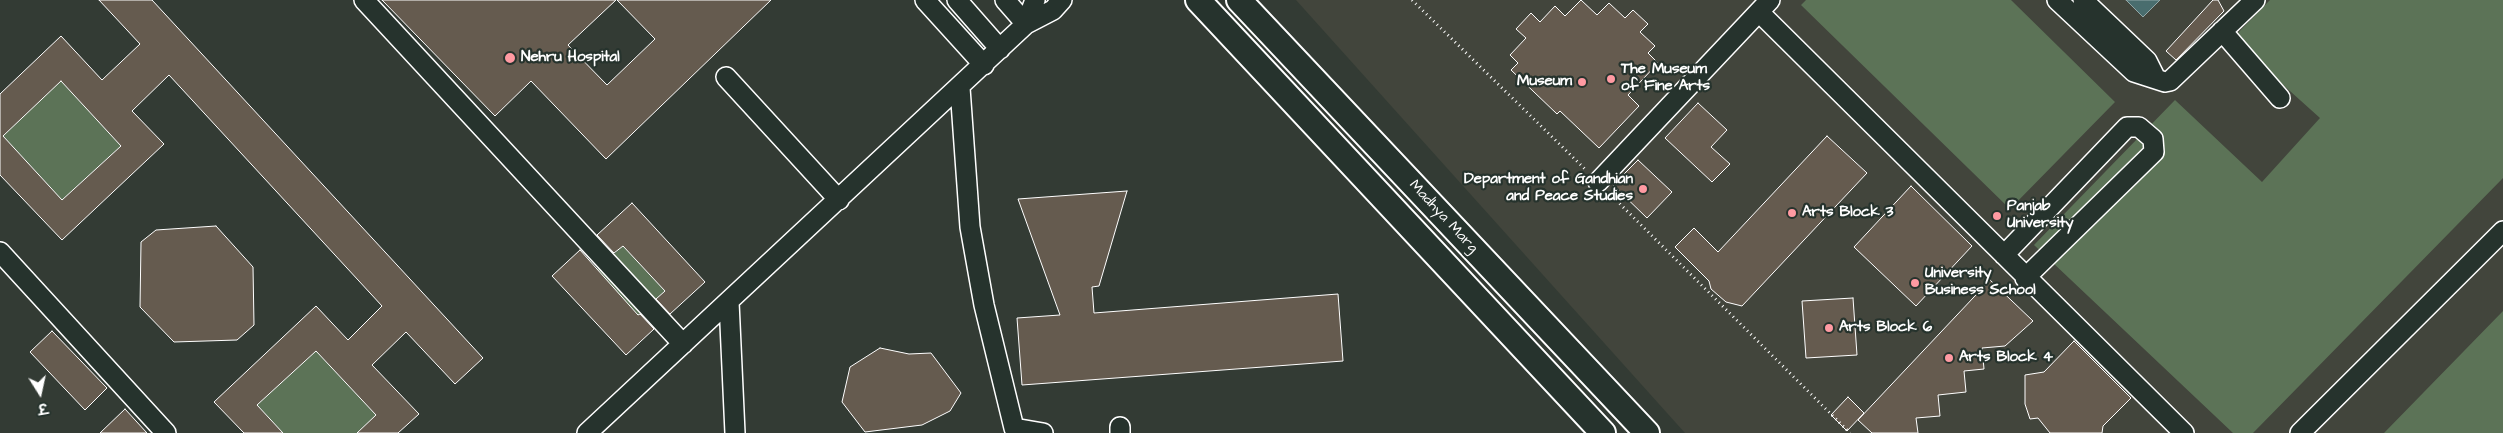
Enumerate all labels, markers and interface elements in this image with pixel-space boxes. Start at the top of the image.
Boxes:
place label: Nehru Hospital [521,49,620,67]
marker: Nehru Hospital [503,51,517,65]
place label: The Museum of Fine Arts [1621,61,1710,96]
place label: Museum [1517,73,1572,91]
marker: The Museum of Fine Arts [1605,73,1617,85]
marker: Museum [1576,76,1588,88]
place label: Department of Gandhian and Peace Studies [1464,171,1633,206]
street label: Madhya Marg [1405,177,1481,257]
marker: Department of Gandhian and Peace Studies [1637,183,1649,195]
place label: Panjab University [2007,198,2073,233]
place label: Arts Block 3 [1802,204,1893,222]
marker: Arts Block 3 [1786,207,1798,219]
marker: Panjab University [1991,210,2003,222]
place label: University Business School [1925,265,2036,300]
marker: University Business School [1909,277,1921,289]
place label: Arts Block 6 [1839,319,1932,337]
marker: Arts Block 6 [1823,322,1835,334]
place label: Arts Block 4 [1959,349,2053,367]
marker: Arts Block 4 [1943,352,1955,364]
north arrow [15,368,65,418]
text: उ [36,397,49,418]

